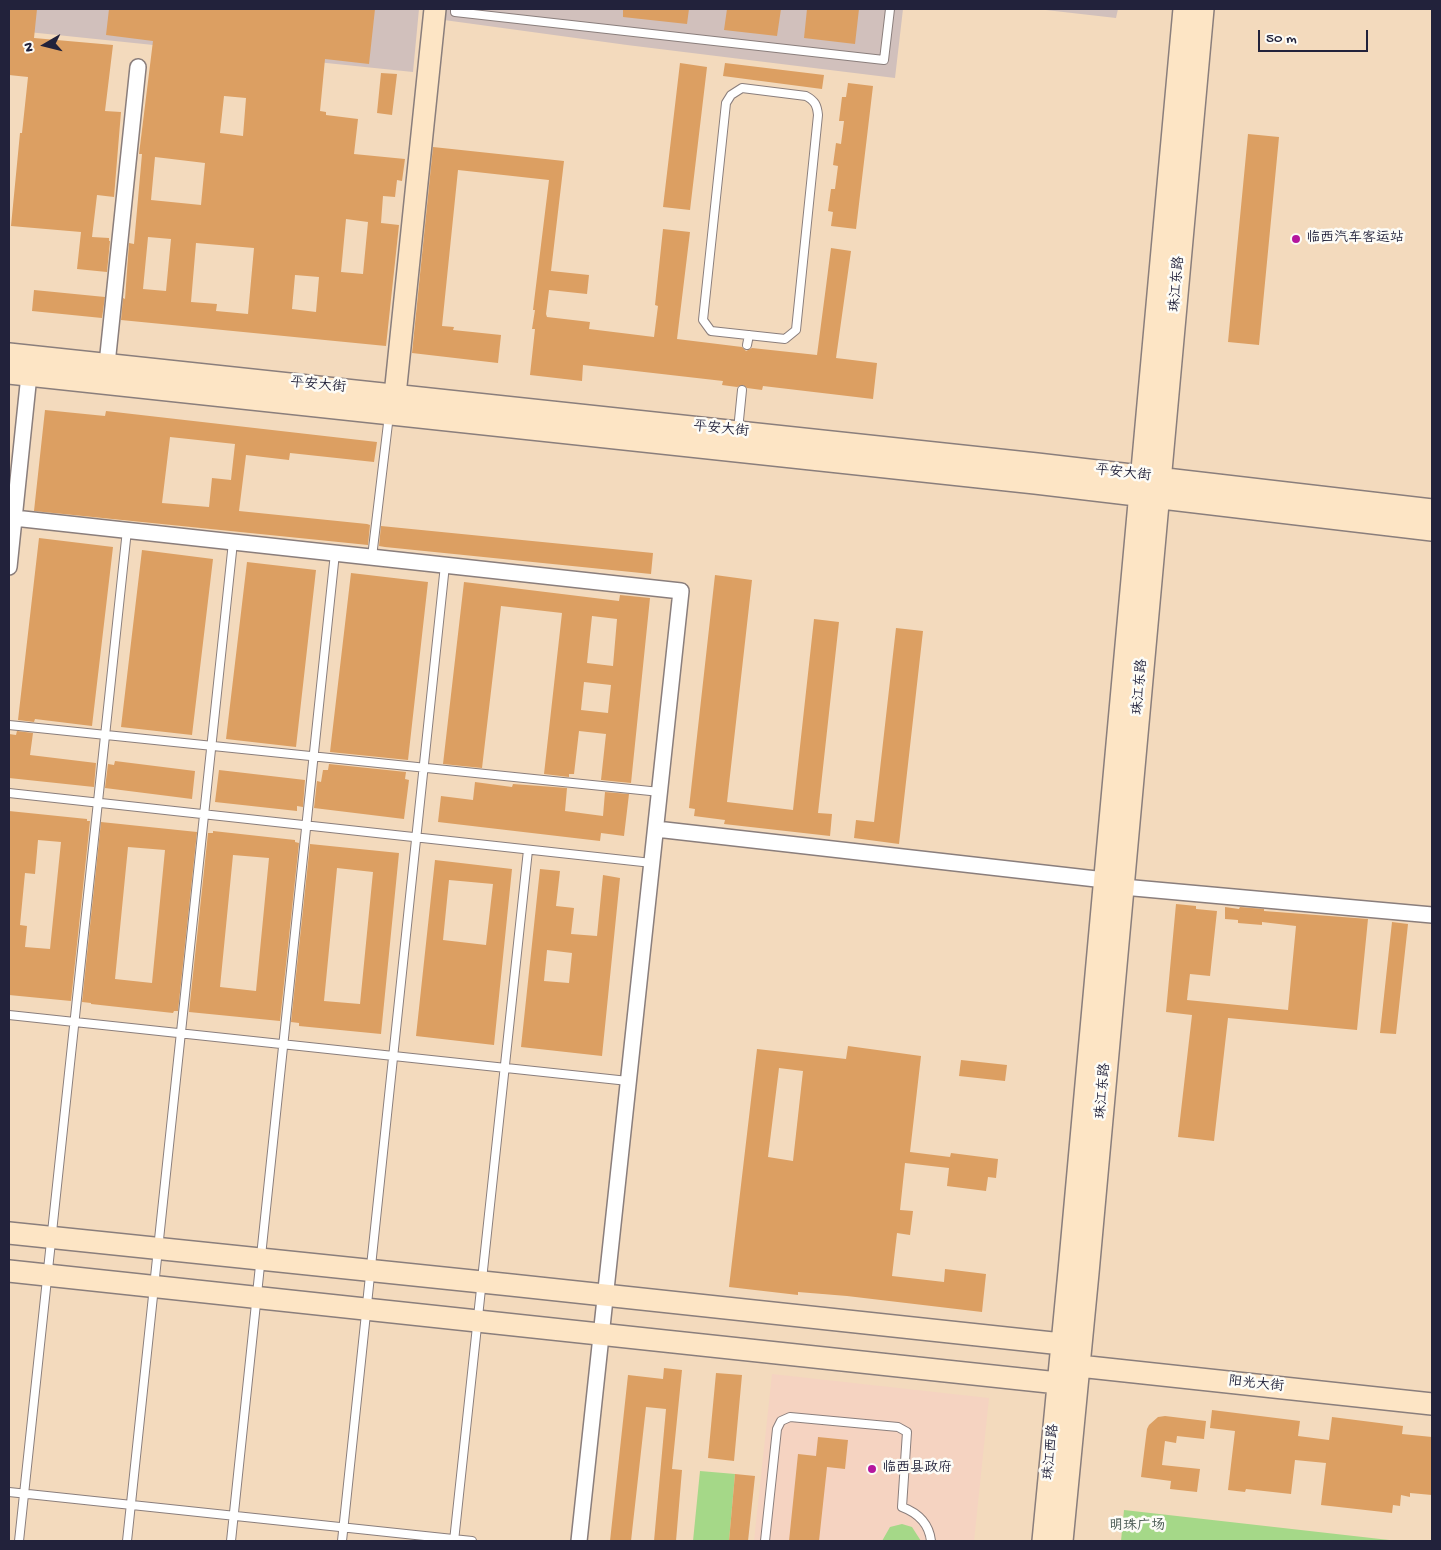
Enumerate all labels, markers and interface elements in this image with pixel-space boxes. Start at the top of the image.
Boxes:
north arrow [20,20,70,70]
scale bar [1261,20,1371,52]
text: 50 m [1266,30,1297,48]
text: N [21,41,39,53]
place label: 临西汽车客运站 [1306,231,1404,247]
marker: 临西汽车客运站 [1290,233,1302,245]
street label: 珠江东路 [1167,255,1189,313]
street label: 平安大街 [289,375,347,397]
street label: 平安大街 [692,419,750,441]
street label: 平安大街 [1094,462,1152,486]
street label: 珠江东路 [1130,658,1152,716]
street label: 珠江东路 [1093,1062,1115,1120]
street label: 阳光大街 [1227,1374,1285,1396]
street label: 珠江西路 [1041,1423,1063,1481]
place label: 临西县政府 [882,1461,952,1477]
marker: 临西县政府 [866,1463,878,1475]
park label: 明珠广场 [1109,1519,1165,1535]

